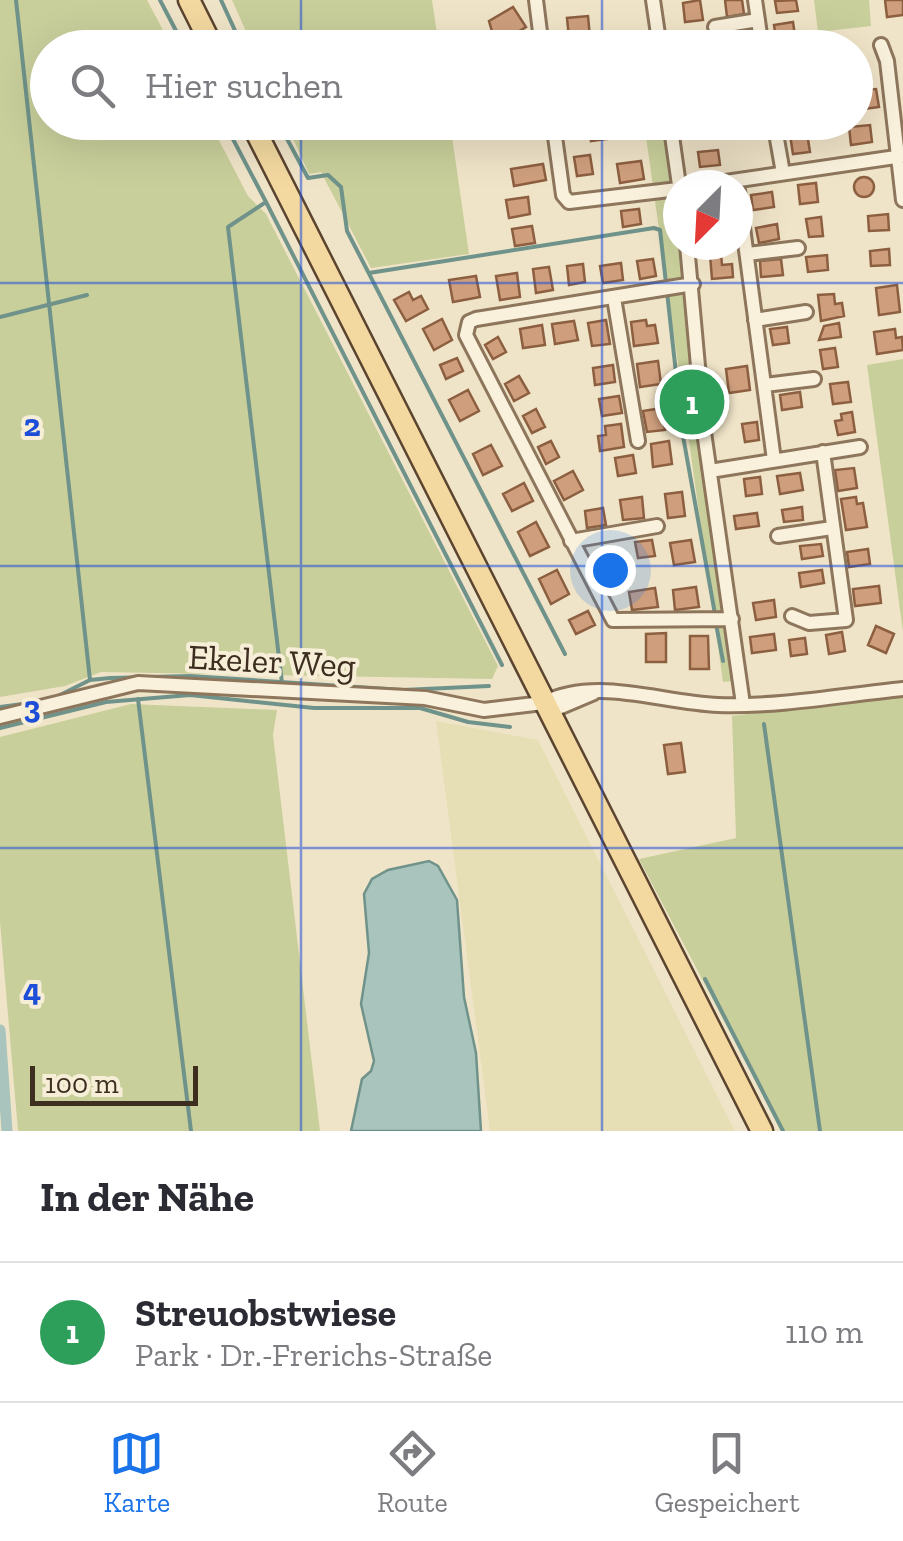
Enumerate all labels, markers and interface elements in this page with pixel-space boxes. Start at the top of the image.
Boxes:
search box [30,30,873,140]
icon: search [65,58,120,113]
text: Hier suchen [145,62,343,108]
north arrow [663,170,753,260]
pin: 1 [660,364,724,440]
text: 2 [23,406,41,444]
your location [585,545,636,596]
street label: Ekeler Weg [187,636,357,686]
text: 3 [23,688,41,726]
text: 4 [23,971,41,1009]
scale bar [30,1061,198,1106]
text: 100 m [45,1067,119,1100]
text: In der Nähe [40,1171,254,1222]
text: Streuobstwiese [135,1290,396,1336]
text: 1 [66,1313,79,1351]
text: 110 m [785,1313,863,1351]
text: Park · Dr.-Frerichs-Straße [135,1336,492,1374]
tab: Karte [103,1426,170,1519]
tab: Route [377,1426,448,1519]
tab: Gespeichert [654,1426,800,1519]

